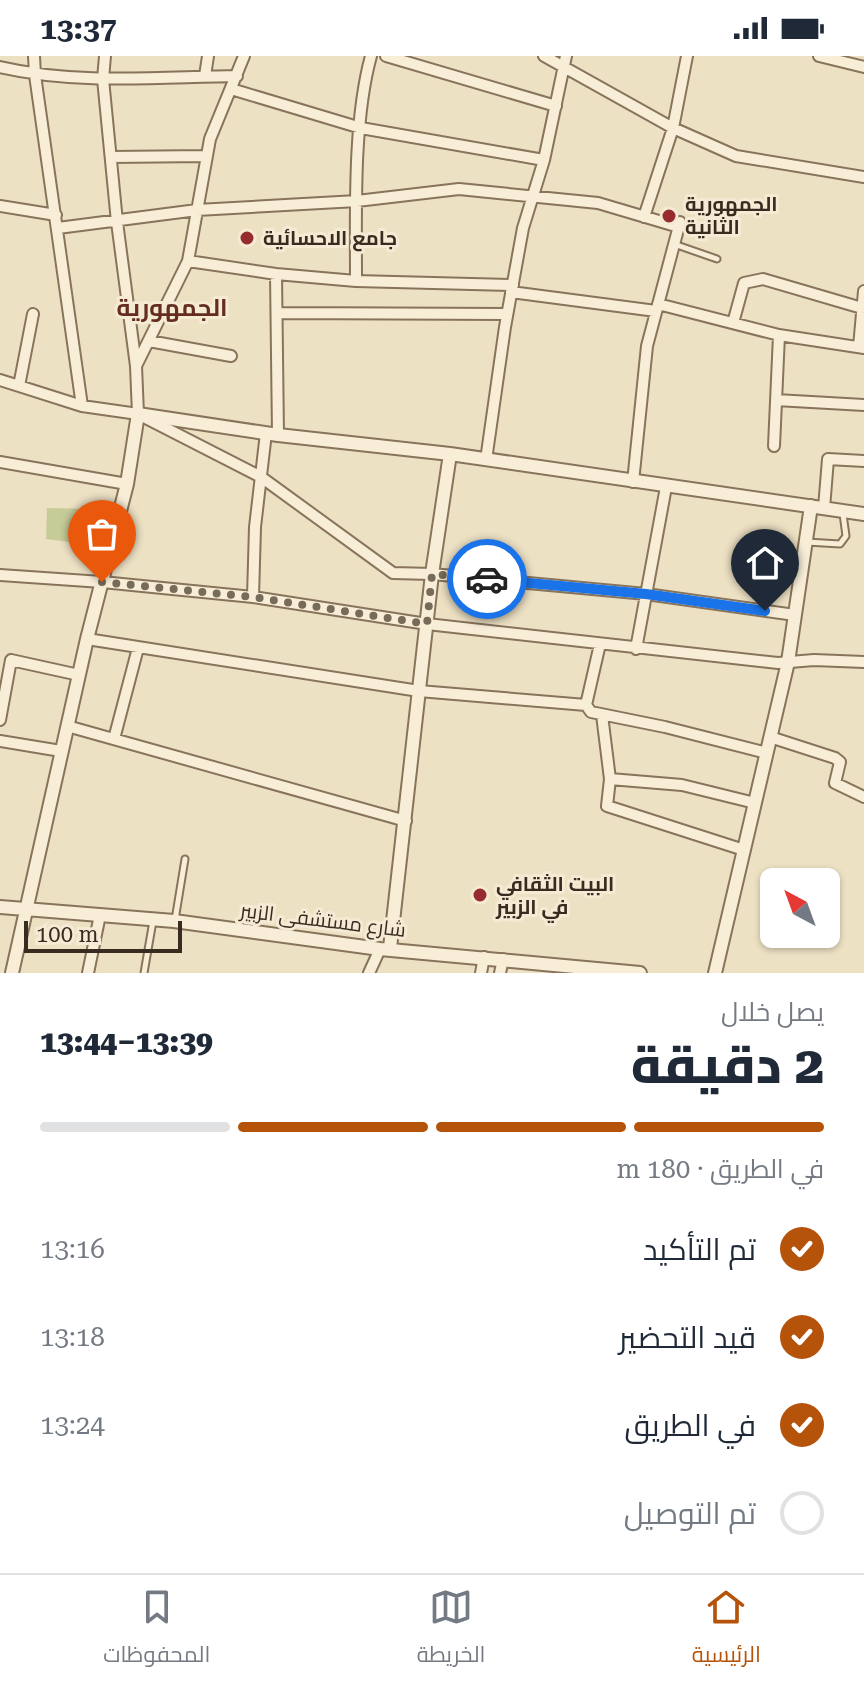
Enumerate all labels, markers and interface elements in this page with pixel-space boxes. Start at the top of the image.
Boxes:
text: 13:37 [40,11,117,46]
place label: الجمهورية الثانية [685,192,778,239]
marker: الجمهورية الثانية [660,207,678,225]
place label: جامع الاحسائية [263,226,397,252]
marker: جامع الاحسائية [238,229,256,247]
district label: الجمهورية [116,294,228,322]
pin [68,500,136,582]
icon: bag [80,512,124,556]
pin [731,529,799,611]
courier [447,539,527,619]
icon: home [743,541,787,585]
icon: car [465,557,509,601]
north arrow [760,868,840,948]
map controls [760,868,840,948]
place label: البيت الثقافي في الزبير [495,872,614,923]
marker: البيت الثقافي في الزبير [471,886,489,904]
street label: شارع مستشفى الزبير [238,898,407,944]
scale bar [24,917,182,953]
text: 100 m [36,922,99,947]
text: يصل خلال [721,997,824,1027]
text: 13:39–13:44 [40,1024,213,1059]
text: 2 دقيقة [631,1035,824,1096]
text: في الطريق · 180 m [616,1154,824,1184]
icon: check [780,1227,824,1271]
text: تم التأكيد [643,1232,756,1267]
text: 13:16 [40,1234,105,1264]
icon: check [780,1315,824,1359]
text: قيد التحضير [619,1320,756,1355]
text: 13:18 [40,1322,105,1352]
icon: check [780,1403,824,1447]
text: في الطريق [625,1408,756,1443]
text: 13:24 [40,1410,105,1440]
text: تم التوصيل [624,1496,756,1531]
tab: المحفوظات [103,1585,210,1675]
tab: الخريطة [417,1585,485,1675]
tab: الرئيسية [692,1585,761,1675]

